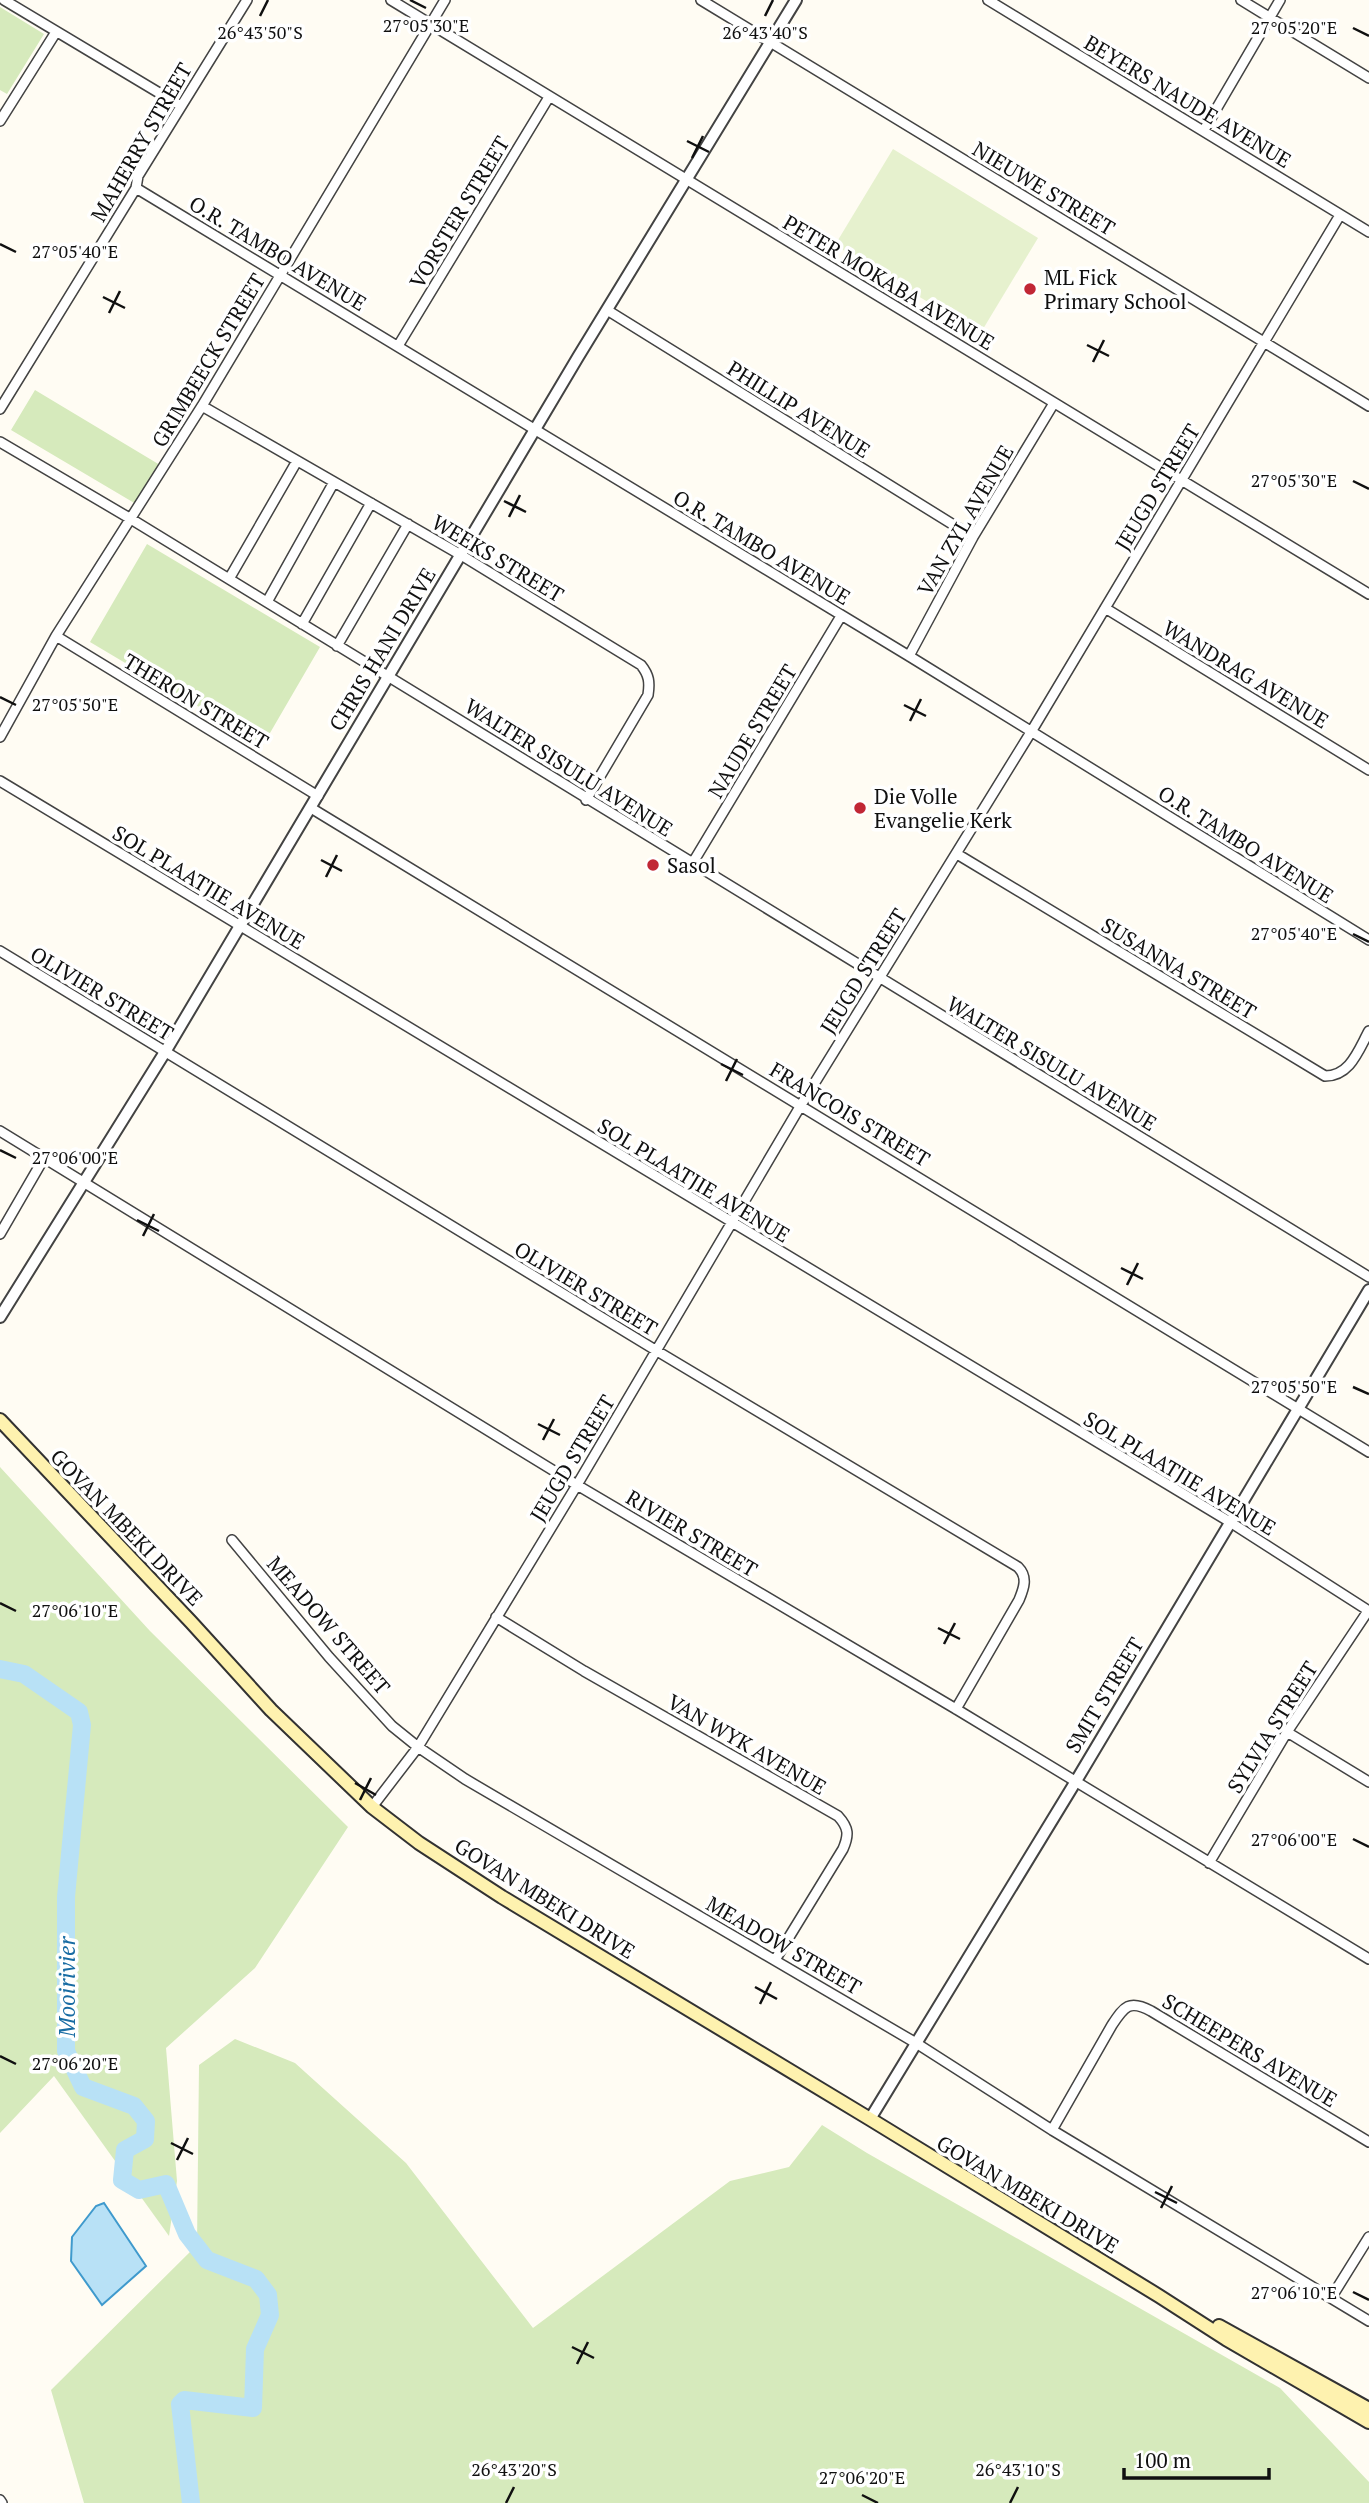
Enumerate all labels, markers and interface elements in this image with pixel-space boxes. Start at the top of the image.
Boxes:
text: 27°05'30"E [383,13,469,37]
text: 27°05'20"E [1251,15,1337,39]
text: 26°43'50"S [217,20,303,44]
text: 26°43'40"S [722,20,808,44]
street label: BEYERS NAUDE AVENUE [1079,28,1297,174]
street label: MAHERRY STREET [84,57,198,227]
street label: VORSTER STREET [403,131,515,293]
street label: NIEUWE STREET [968,135,1120,241]
street label: O.R. TAMBO AVENUE [184,189,372,317]
street label: PETER MOKABA AVENUE [778,208,1000,356]
text: 27°05'40"E [32,239,118,263]
place label: ML Fick Primary School [1044,263,1187,315]
street label: GRIMBEECK STREET [145,268,271,452]
marker: ML Fick Primary School [1022,281,1038,297]
street label: PHILLIP AVENUE [722,354,876,464]
street label: JEUGD STREET [1108,419,1206,555]
street label: VAN ZYL AVENUE [910,440,1020,600]
text: 27°05'30"E [1251,468,1337,492]
street label: O.R. TAMBO AVENUE [668,483,856,611]
street label: WEEKS STREET [427,508,569,608]
street label: CHRIS HANI DRIVE [322,562,442,736]
street label: WANDRAG AVENUE [1158,613,1334,735]
street label: THERON STREET [118,647,274,755]
street label: NAUDE STREET [701,659,803,803]
text: 27°05'50"E [32,692,118,716]
street label: WALTER SISULU AVENUE [460,692,678,842]
street label: O.R. TAMBO AVENUE [1153,779,1339,909]
place label: Die Volle Evangelie Kerk [874,782,1012,834]
marker: Die Volle Evangelie Kerk [852,800,868,816]
street label: SOL PLAATJIE AVENUE [108,818,310,956]
place label: Sasol [667,851,716,879]
marker: Sasol [645,857,661,873]
street label: JEUGD STREET [813,903,913,1039]
street label: SUSANNA STREET [1096,911,1262,1025]
text: 27°05'40"E [1251,921,1337,945]
street label: OLIVIER STREET [25,939,179,1047]
street label: WALTER SISULU AVENUE [942,989,1162,1137]
street label: FRANCOIS STREET [765,1055,935,1173]
street label: SOL PLAATJIE AVENUE [593,1111,795,1249]
text: 27°06'00"E [32,1145,118,1169]
street label: OLIVIER STREET [509,1234,663,1342]
text: 27°05'50"E [1251,1374,1337,1398]
street label: JEUGD STREET [523,1390,621,1526]
street label: SOL PLAATJIE AVENUE [1079,1404,1281,1542]
street label: GOVAN MBEKI DRIVE [45,1443,209,1611]
street label: RIVIER STREET [621,1483,763,1583]
street label: MEADOW STREET [261,1550,397,1700]
text: 27°06'10"E [32,1598,118,1622]
street label: SMIT STREET [1059,1632,1149,1758]
street label: SYLVIA STREET [1220,1656,1324,1798]
street label: VAN WYK AVENUE [663,1687,831,1801]
text: 27°06'00"E [1251,1827,1337,1851]
street label: GOVAN MBEKI DRIVE [449,1831,641,1965]
street label: MEADOW STREET [702,1889,866,2001]
water label: Mooirivier [51,1936,82,2038]
street label: SCHEEPERS AVENUE [1157,1987,1343,2113]
text: 27°06'20"E [32,2051,118,2075]
street label: GOVAN MBEKI DRIVE [932,2128,1124,2260]
text: 27°06'10"E [1251,2280,1337,2304]
scale bar [1124,2436,1269,2480]
text: 100 m [1134,2446,1191,2474]
text: 26°43'20"S [471,2457,557,2481]
text: 26°43'10"S [975,2457,1061,2481]
text: 27°06'20"E [819,2465,905,2489]

